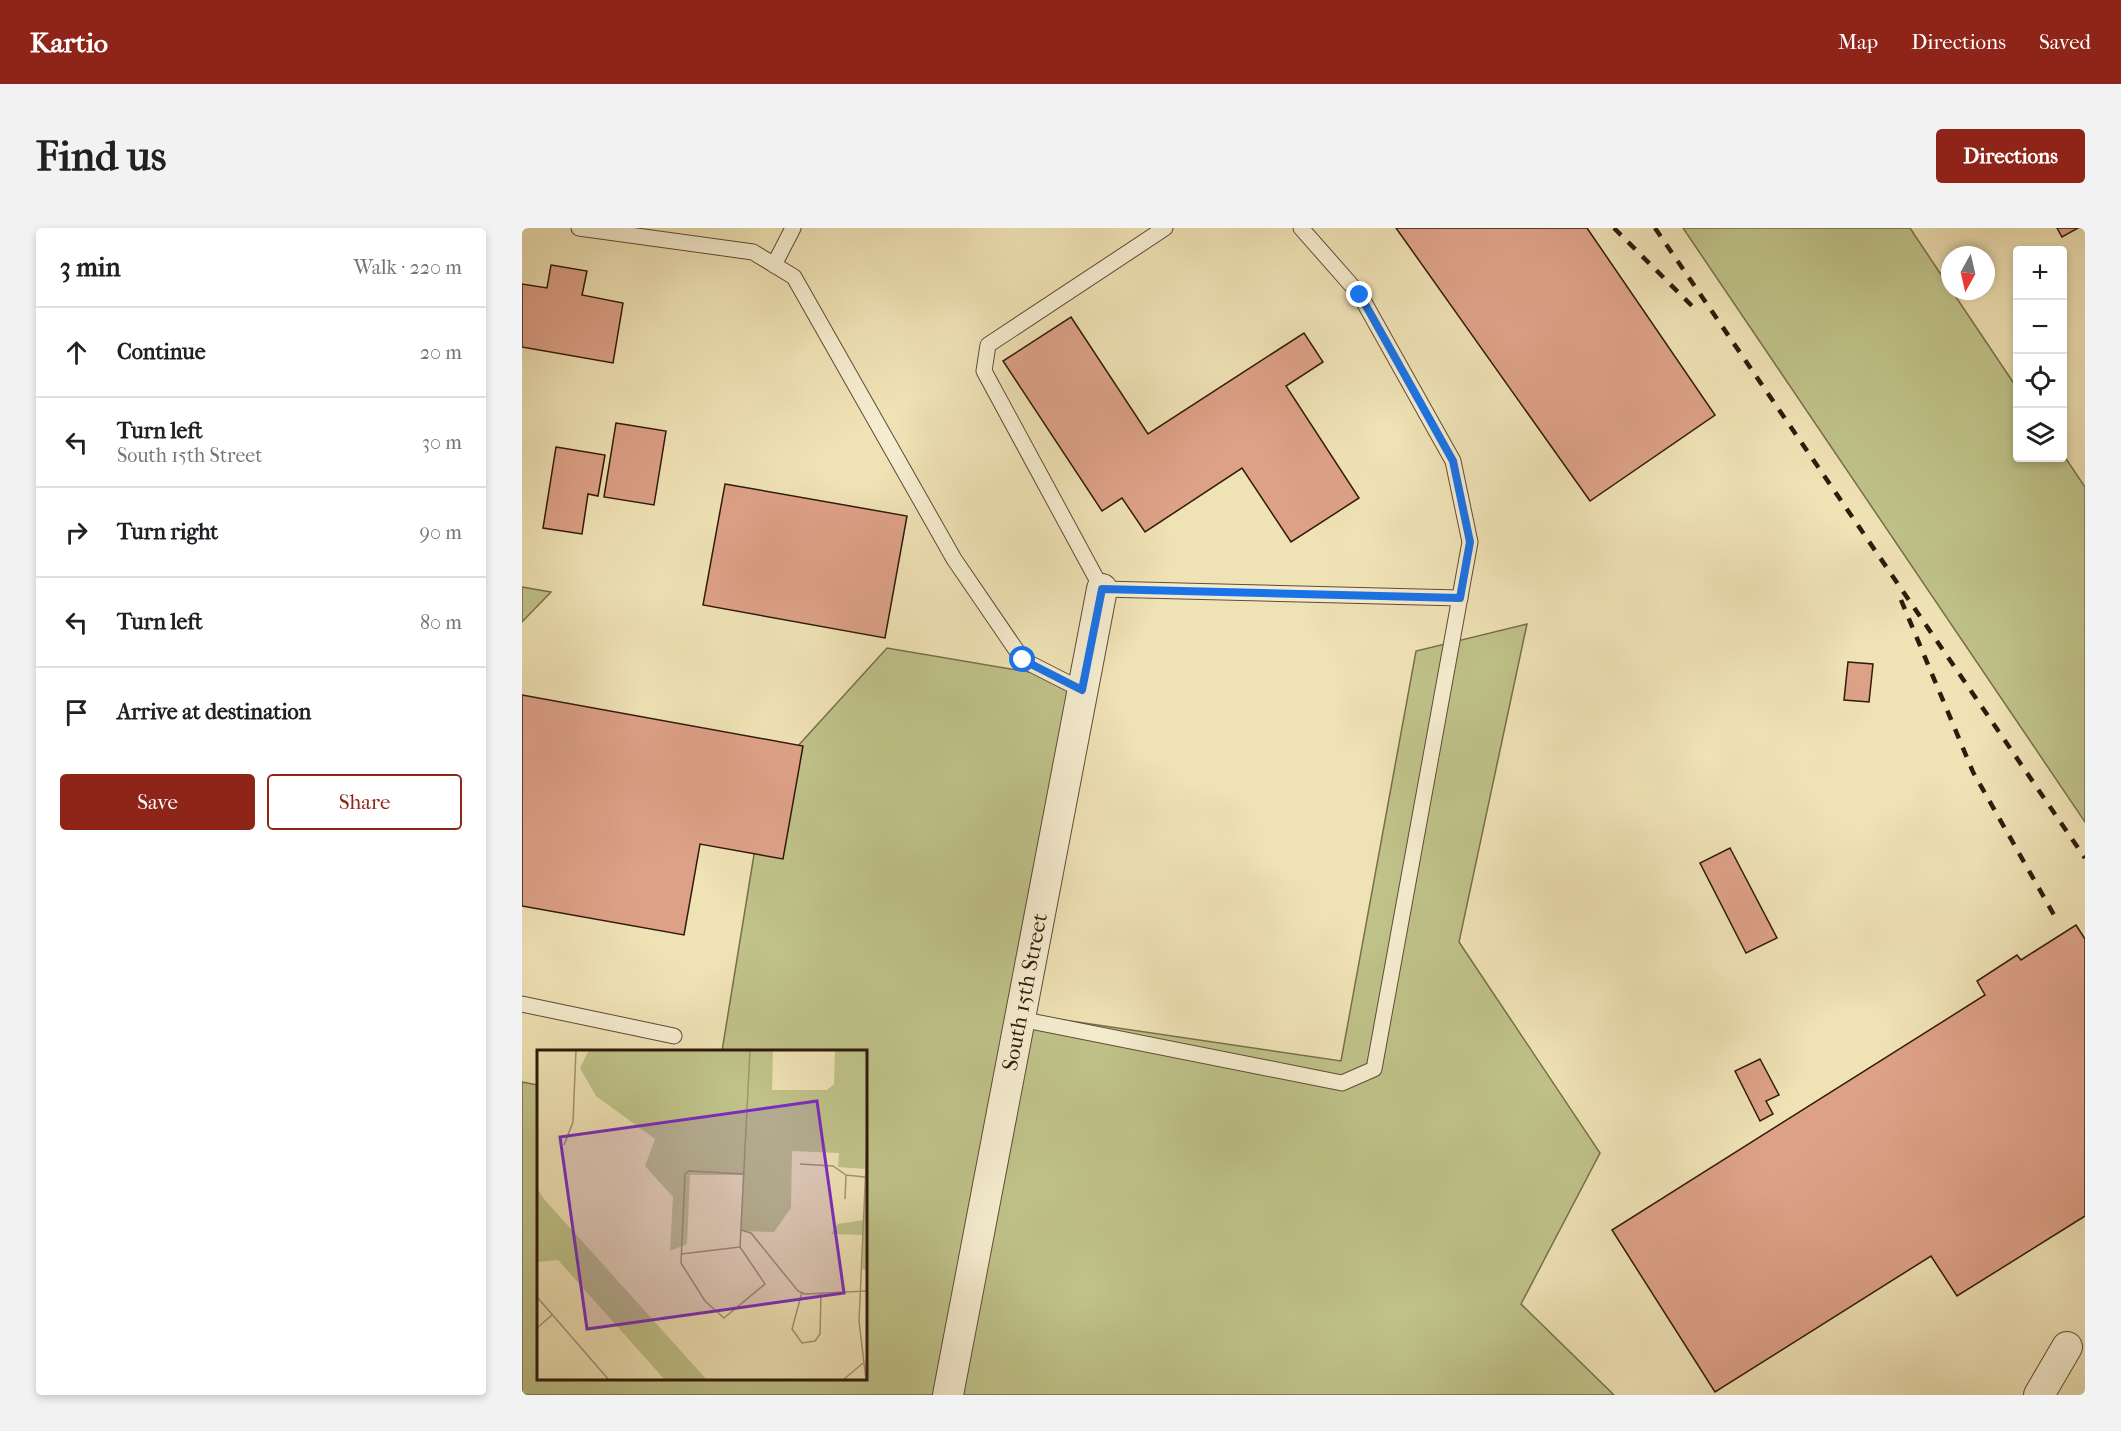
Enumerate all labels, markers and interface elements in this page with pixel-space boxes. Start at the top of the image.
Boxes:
text: Kartio [30,26,108,59]
text: Map [1838,30,1878,54]
text: Directions [1911,30,2006,54]
text: Saved [2039,30,2091,54]
button: Directions [1936,129,2085,183]
text: Find us [36,132,166,181]
north arrow [1941,246,1995,300]
map controls [2013,246,2067,462]
button: + [2013,246,2067,300]
text: 3 min [60,252,121,283]
text: Walk · 220 m [354,256,462,279]
route end [1346,281,1372,307]
button: − [2013,300,2067,354]
icon: ahead [60,336,93,369]
text: Continue [117,339,206,365]
text: 20 m [420,341,462,364]
button: locate [2013,354,2067,408]
button: layers [2013,408,2067,462]
text: Turn left [117,418,203,444]
icon: left [60,426,93,459]
text: 30 m [422,431,462,454]
text: South 15th Street [117,444,262,467]
icon: right [60,516,93,549]
text: Turn right [117,519,218,545]
text: 90 m [420,521,462,544]
icon: left [60,606,93,639]
text: Turn left [117,609,203,635]
text: 80 m [420,611,462,634]
route start [1009,646,1035,672]
icon: arrive [60,696,93,729]
text: Arrive at destination [117,699,311,725]
button: Save [60,774,255,830]
button: Share [267,774,462,830]
street label: South 15th Street [997,911,1053,1073]
inset map [537,1050,867,1380]

